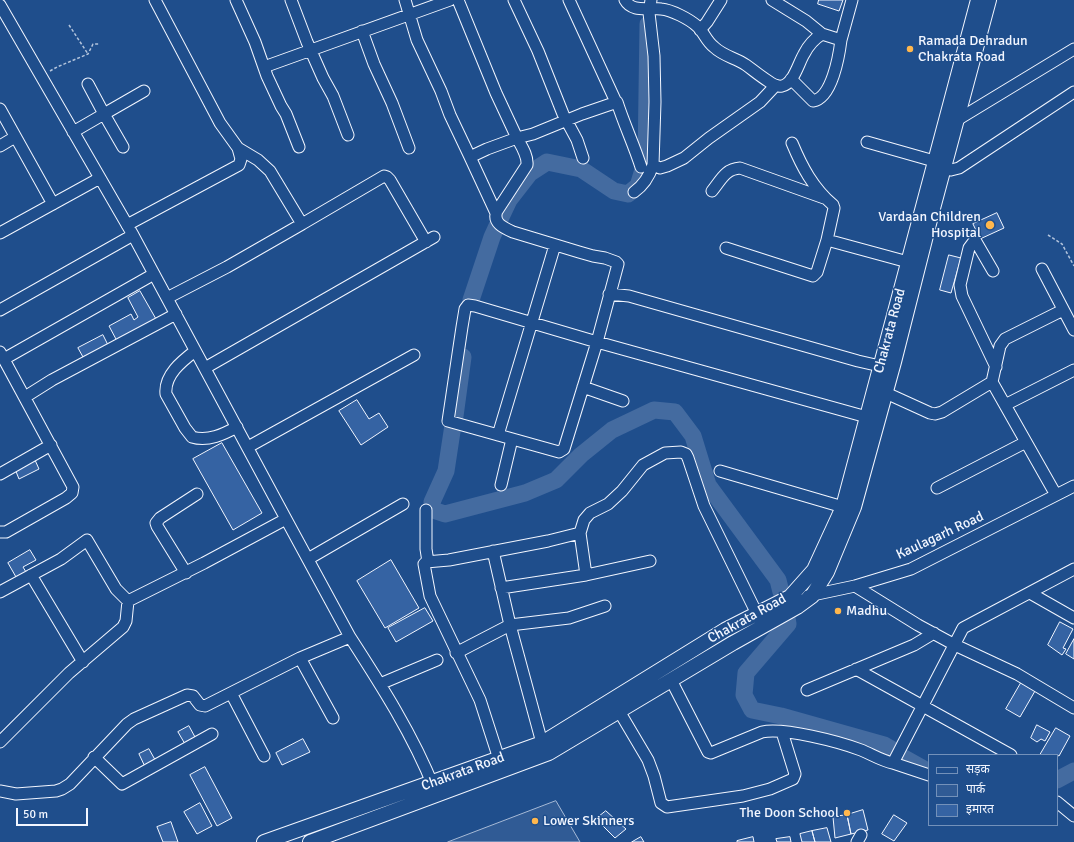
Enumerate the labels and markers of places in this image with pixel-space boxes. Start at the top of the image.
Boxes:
place label: Ramada Dehradun Chakrata Road [918,33,1028,66]
marker: Ramada Dehradun Chakrata Road [905,44,915,54]
place label: Vardaan Children Hospital [878,209,981,242]
marker: Vardaan Children Hospital [984,219,996,231]
place label: Madhu [846,603,887,619]
marker: Madhu [833,606,843,616]
place label: The Doon School [739,805,839,821]
marker: The Doon School [842,808,852,818]
place label: Lower Skinners [543,813,634,829]
marker: Lower Skinners [530,816,540,826]

